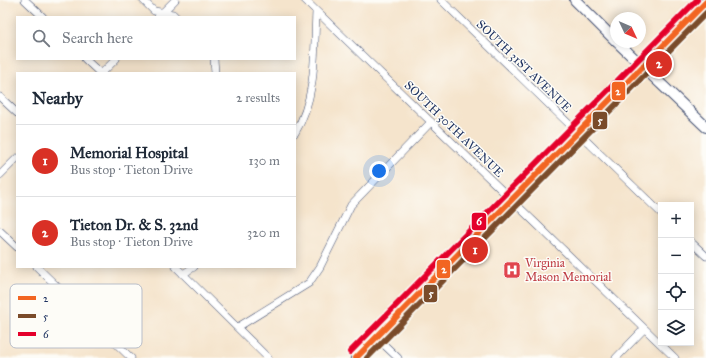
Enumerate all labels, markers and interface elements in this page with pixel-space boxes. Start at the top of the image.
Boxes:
north arrow [610,12,646,48]
search box [16,16,296,60]
street label: SOUTH 31ST AVENUE [474,17,575,115]
icon: search [30,27,52,49]
text: Search here [62,29,133,47]
pin: 2 [646,49,672,79]
street label: SOUTH 30TH AVENUE [402,78,507,180]
line badge: 2 [611,81,626,101]
text: 2 [615,85,621,98]
text: Nearby [32,88,83,109]
text: 2 results [236,90,280,106]
line badge: 5 [592,111,608,130]
text: 5 [597,114,603,127]
text: Memorial Hospital [70,144,188,162]
text: 1 [42,153,48,169]
text: 130 m [248,153,280,169]
your location [369,161,389,181]
text: Bus stop · Tieton Drive [70,162,193,178]
map controls [658,202,694,346]
button: + [658,202,694,238]
line badge: 6 [471,212,487,231]
text: 6 [476,215,483,228]
text: Tieton Dr. & S. 32nd [70,216,198,234]
text: 2 [42,225,48,241]
text: 320 m [247,225,280,241]
text: Bus stop · Tieton Drive [70,234,193,250]
pin: 1 [462,235,488,265]
button: − [658,238,694,274]
place label: Virginia Mason Memorial [524,256,612,284]
line badge: 2 [436,259,451,279]
hospital icon: Virginia Mason Memorial [502,260,522,280]
text: 2 [441,263,447,276]
button: locate [658,274,694,310]
legend [10,284,142,348]
line badge: 5 [423,284,438,303]
text: 5 [428,287,434,300]
text: 2 [43,292,49,305]
text: 5 [43,310,48,323]
button: layers [658,310,694,346]
text: 6 [43,328,49,341]

